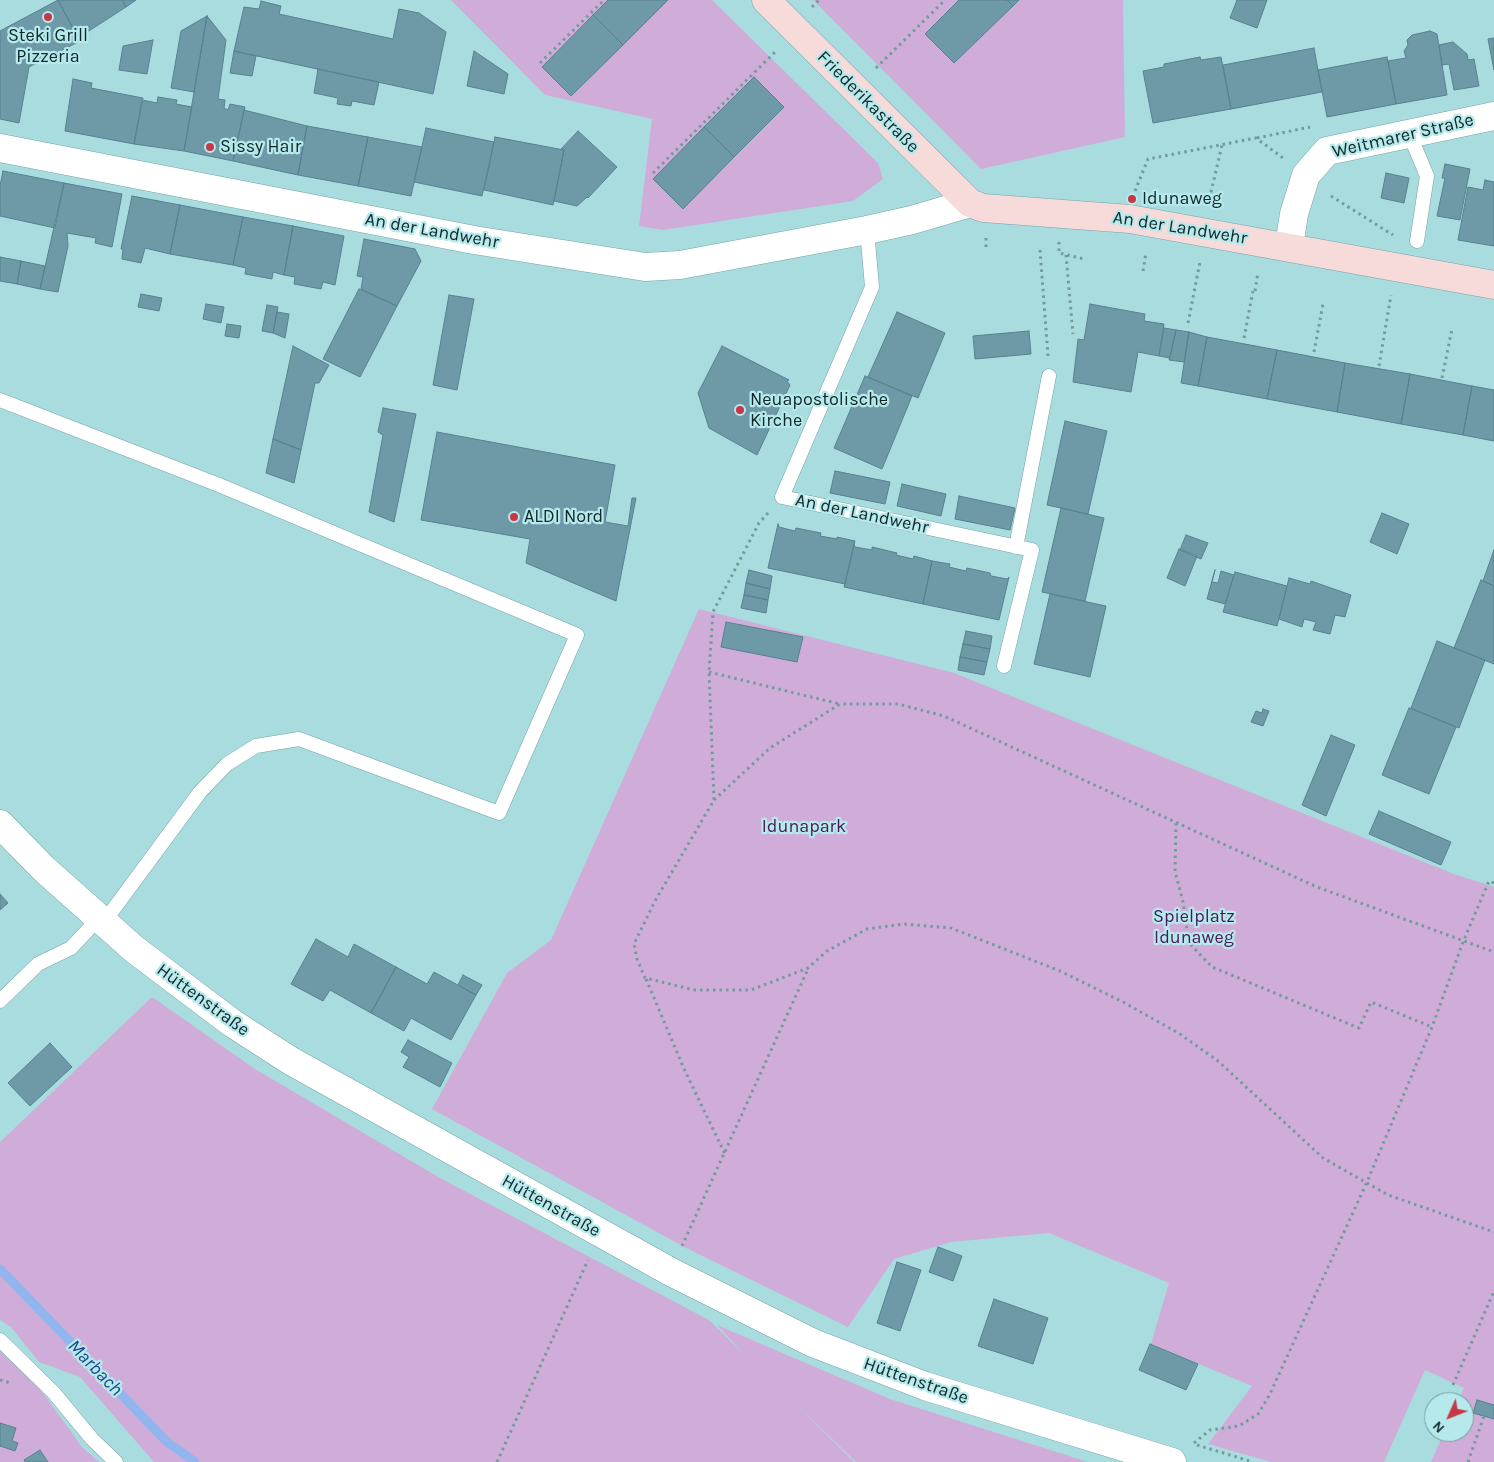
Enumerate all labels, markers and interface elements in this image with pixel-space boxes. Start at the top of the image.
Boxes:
marker: Steki Grill Pizzeria [42,11,54,23]
place label: Steki Grill Pizzeria [8,25,88,68]
street label: Friederikastraße [813,47,923,157]
street label: Weitmarer Straße [1330,109,1476,163]
place label: Sissy Hair [220,136,301,158]
marker: Sissy Hair [204,141,216,153]
place label: Idunaweg [1142,188,1222,210]
marker: Idunaweg [1126,193,1138,205]
street label: An der Landwehr [1111,207,1249,249]
street label: An der Landwehr [363,209,501,253]
place label: Neuapostolische Kirche [750,389,888,432]
marker: Neuapostolische Kirche [734,404,746,416]
street label: An der Landwehr [793,489,931,539]
place label: ALDI Nord [524,506,603,528]
marker: ALDI Nord [508,511,520,523]
park label: Idunapark [762,816,846,838]
park label: Spielplatz Idunaweg [1153,906,1235,949]
street label: Hüttenstraße [152,959,254,1041]
street label: Hüttenstraße [498,1170,604,1242]
water label: Marbach [63,1335,127,1401]
street label: Hüttenstraße [861,1353,971,1409]
north arrow [1424,1392,1474,1442]
text: N [1429,1418,1448,1437]

